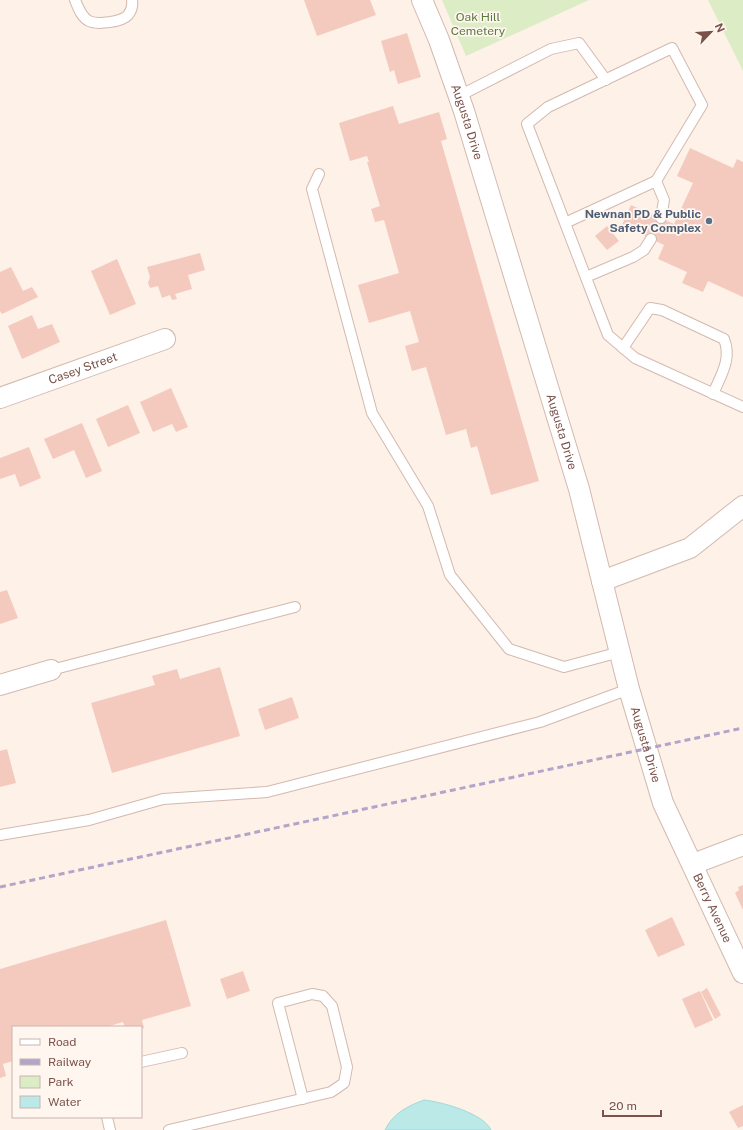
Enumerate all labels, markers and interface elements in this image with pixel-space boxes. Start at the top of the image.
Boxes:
park label: Oak Hill Cemetery [451,10,506,38]
north arrow [691,12,731,52]
text: N [713,21,727,34]
street label: Augusta Drive [448,82,485,162]
place label: Newnan PD & Public Safety Complex [585,207,701,235]
marker: Newnan PD & Public Safety Complex [704,216,714,226]
street label: Casey Street [47,350,119,387]
street label: Augusta Drive [543,392,580,472]
street label: Augusta Drive [628,705,664,784]
street label: Berry Avenue [690,871,735,945]
legend [12,1026,142,1118]
text: Road [48,1035,76,1049]
text: Railway [48,1055,92,1069]
text: Park [48,1075,74,1089]
scale bar [603,1092,661,1118]
text: Water [48,1095,82,1109]
text: 20 m [609,1099,637,1113]

